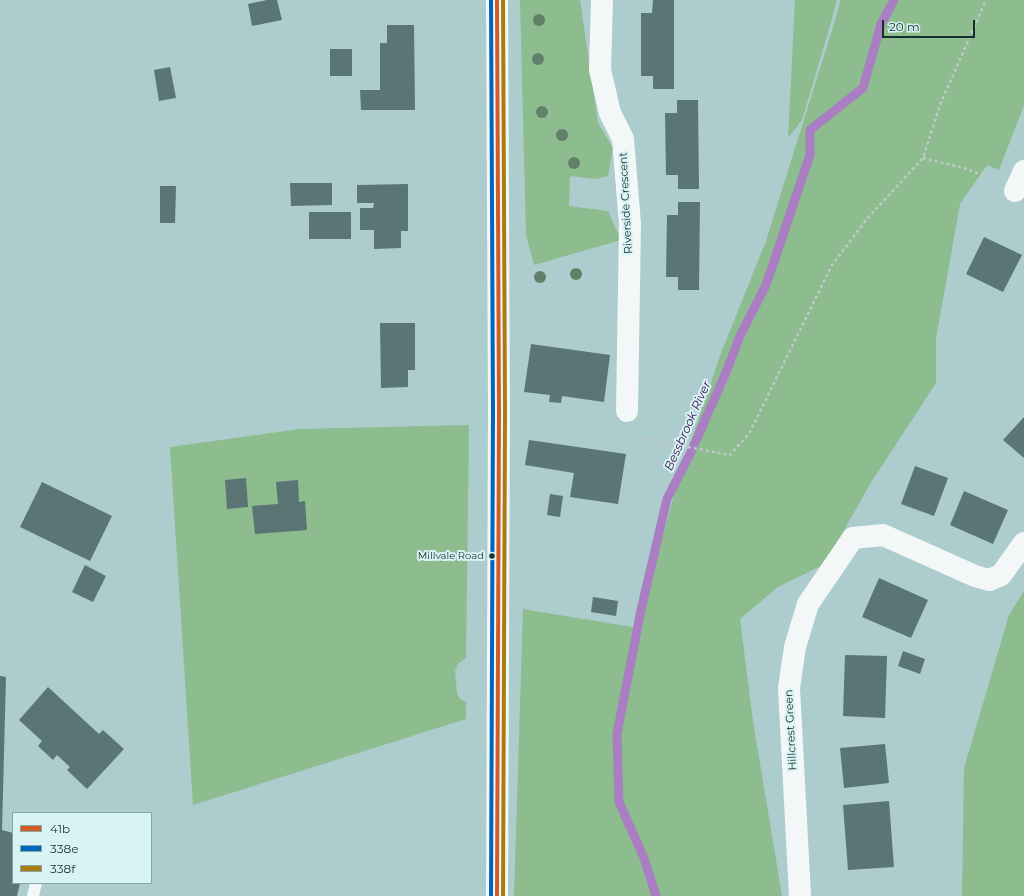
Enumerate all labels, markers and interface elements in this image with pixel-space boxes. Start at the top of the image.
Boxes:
scale bar [884,12,977,38]
text: 20 m [889,19,920,34]
street label: Riverside Crescent [617,152,635,254]
water label: Bessbrook River [662,379,714,473]
place label: Millvale Road [418,550,484,562]
marker: Millvale Road [487,551,497,561]
street label: Hillcrest Green [782,689,800,771]
legend [12,812,152,884]
text: 41b [50,821,70,836]
text: 338e [50,841,78,856]
text: 338f [50,861,75,876]

